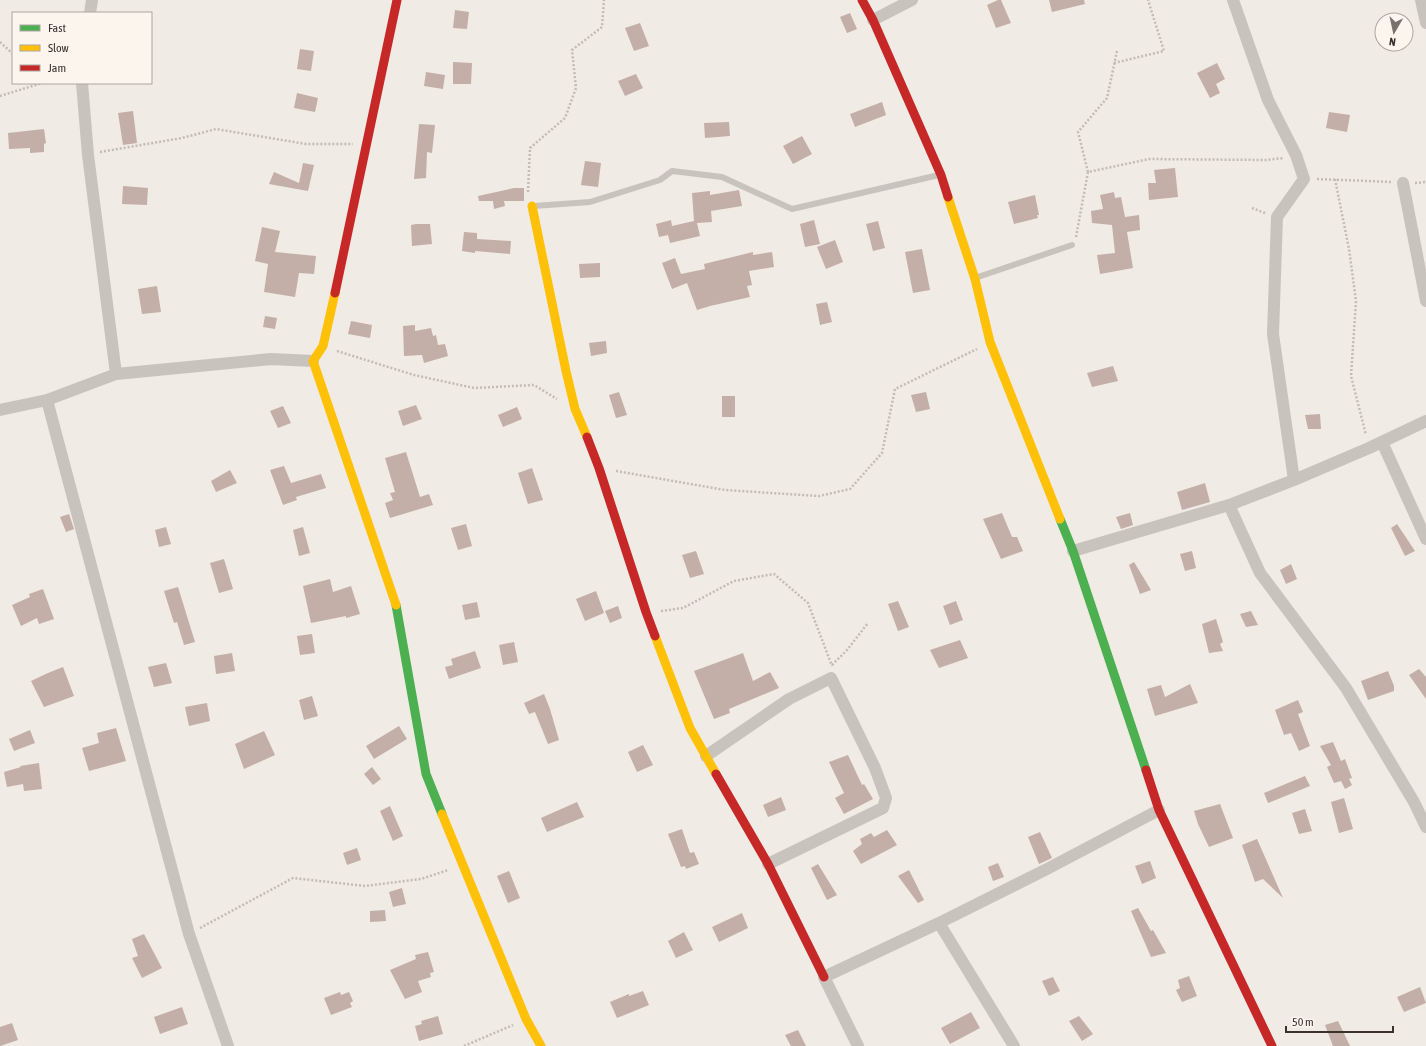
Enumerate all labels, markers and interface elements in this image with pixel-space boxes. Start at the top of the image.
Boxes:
legend [12,12,152,84]
north arrow [1374,12,1414,52]
text: Fast [48,21,66,35]
text: N [1388,35,1397,48]
text: Slow [48,41,69,55]
text: Jam [48,61,66,75]
scale bar [1286,1008,1393,1034]
text: 50 m [1292,1015,1314,1029]

